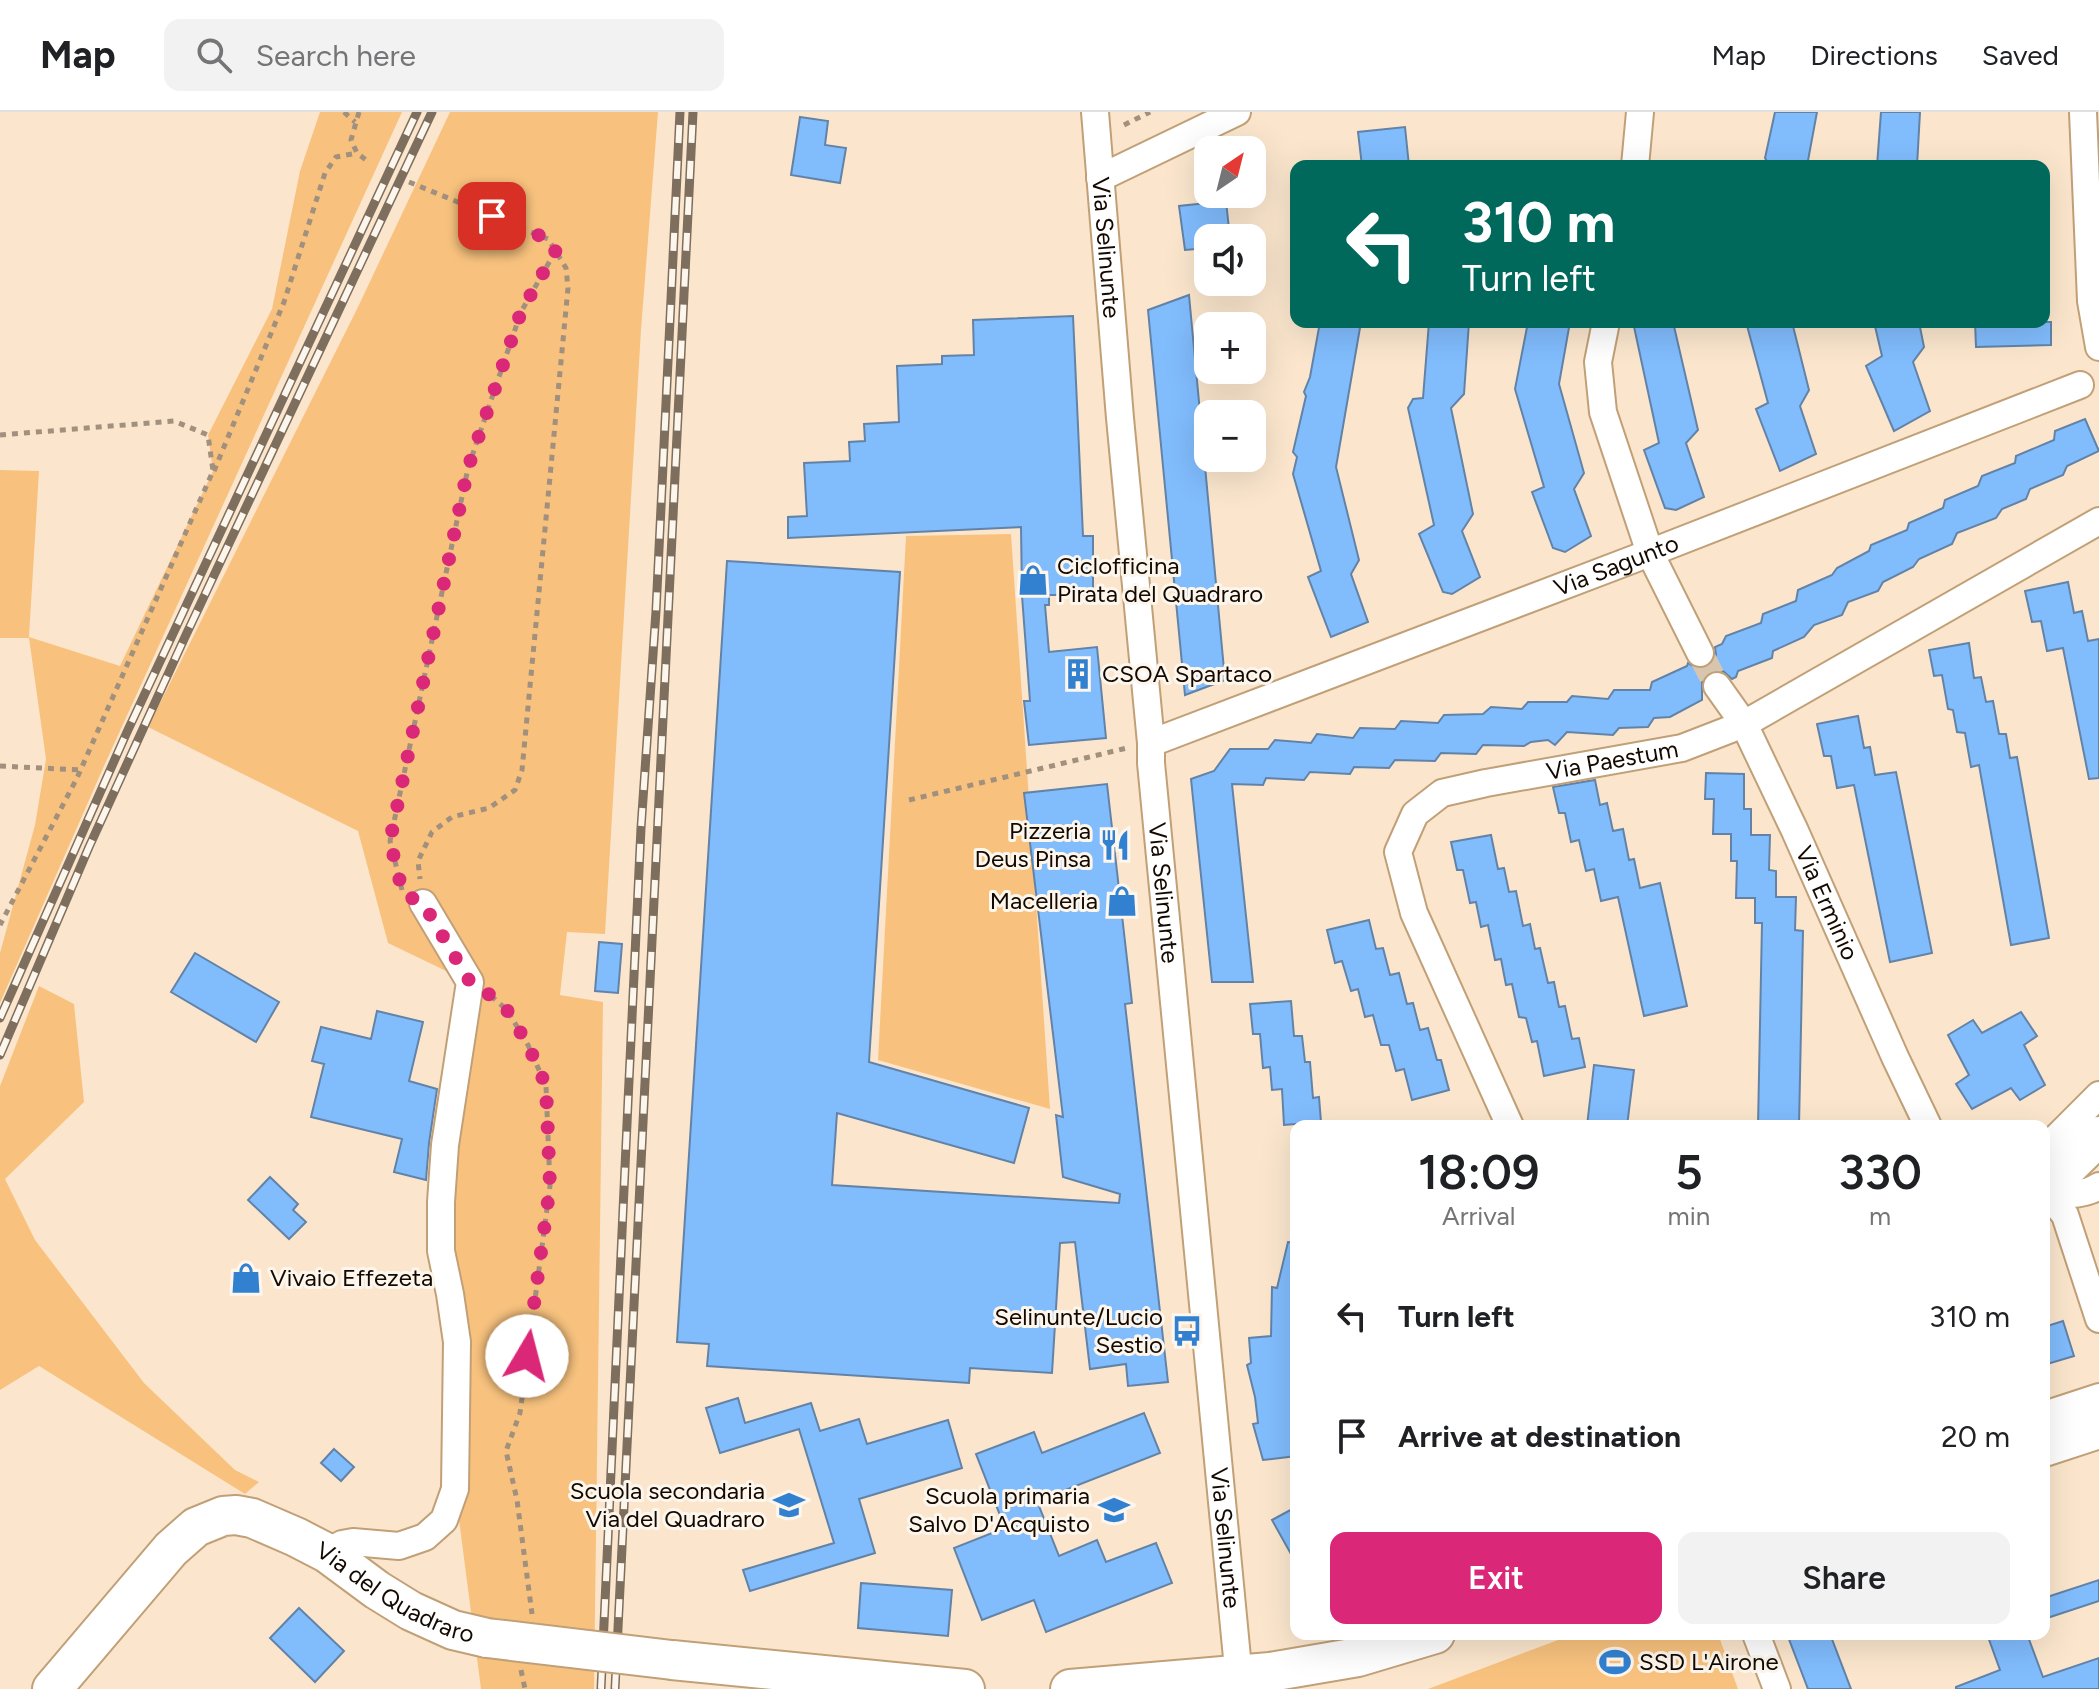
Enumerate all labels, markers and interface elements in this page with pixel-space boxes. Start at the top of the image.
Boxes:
search box [164,19,724,91]
text: Map [40,32,116,78]
icon: search [192,33,236,77]
text: Search here [256,37,416,74]
text: Map [1712,38,1766,72]
text: Directions [1810,38,1938,72]
text: Saved [1982,38,2059,72]
north arrow [1194,136,1266,208]
map controls [1194,136,1266,472]
street label: Via Selinunte [1086,176,1127,319]
pin [458,182,526,250]
text: 310 m [1462,189,1615,256]
icon: left [1330,192,1434,296]
icon: arrive [470,194,514,238]
button: sound [1194,224,1266,296]
text: Turn left [1462,257,1596,300]
button: + [1194,312,1266,384]
button: − [1194,400,1266,472]
street label: Via Sagunto [1550,528,1683,602]
place label: Ciclofficina Pirata del Quadraro [1057,551,1263,608]
shop icon: Ciclofficina Pirata del Quadraro [1016,563,1050,597]
building icon: CSOA Spartaco [1061,657,1095,691]
place label: CSOA Spartaco [1102,659,1272,688]
street label: Via Paestum [1544,734,1681,786]
place label: Pizzeria Deus Pinsa [975,816,1091,873]
street label: Via Selinunte [1143,821,1185,965]
restaurant icon: Pizzeria Deus Pinsa [1098,828,1132,862]
street label: Via Erminio [1789,841,1865,964]
shop icon: Macelleria [1105,884,1139,918]
place label: Macelleria [990,886,1098,915]
text: 18:09 [1418,1143,1540,1201]
text: 5 [1675,1143,1703,1201]
text: 330 [1838,1143,1922,1201]
text: Arrival [1442,1200,1515,1232]
text: min [1668,1200,1710,1232]
text: m [1869,1200,1891,1232]
shop icon: Vivaio Effezeta [229,1261,263,1295]
place label: Vivaio Effezeta [270,1263,433,1292]
icon: left [1330,1294,1374,1338]
text: Turn left [1398,1298,1515,1335]
text: 310 m [1929,1298,2010,1335]
place label: Selinunte/Lucio Sestio [994,1302,1163,1359]
position arrow [485,1314,569,1398]
bus stop icon: Selinunte/Lucio Sestio [1170,1314,1204,1348]
icon: arrive [1330,1414,1374,1458]
text: Arrive at destination [1398,1418,1681,1455]
text: 20 m [1941,1418,2010,1455]
street label: Via Selinunte [1205,1466,1247,1610]
place label: Scuola secondaria Via del Quadraro [570,1476,765,1533]
place label: Scuola primaria Salvo D'Acquisto [908,1481,1090,1538]
school or university icon: Scuola secondaria Via del Quadraro [772,1488,806,1522]
school or university icon: Scuola primaria Salvo D'Acquisto [1097,1493,1131,1527]
button: Exit [1330,1532,1662,1624]
button: Share [1678,1532,2010,1624]
street label: Via del Quadraro [312,1535,477,1648]
sports icon: SSD L'Airone [1598,1645,1632,1679]
place label: SSD L'Airone [1639,1647,1779,1676]

